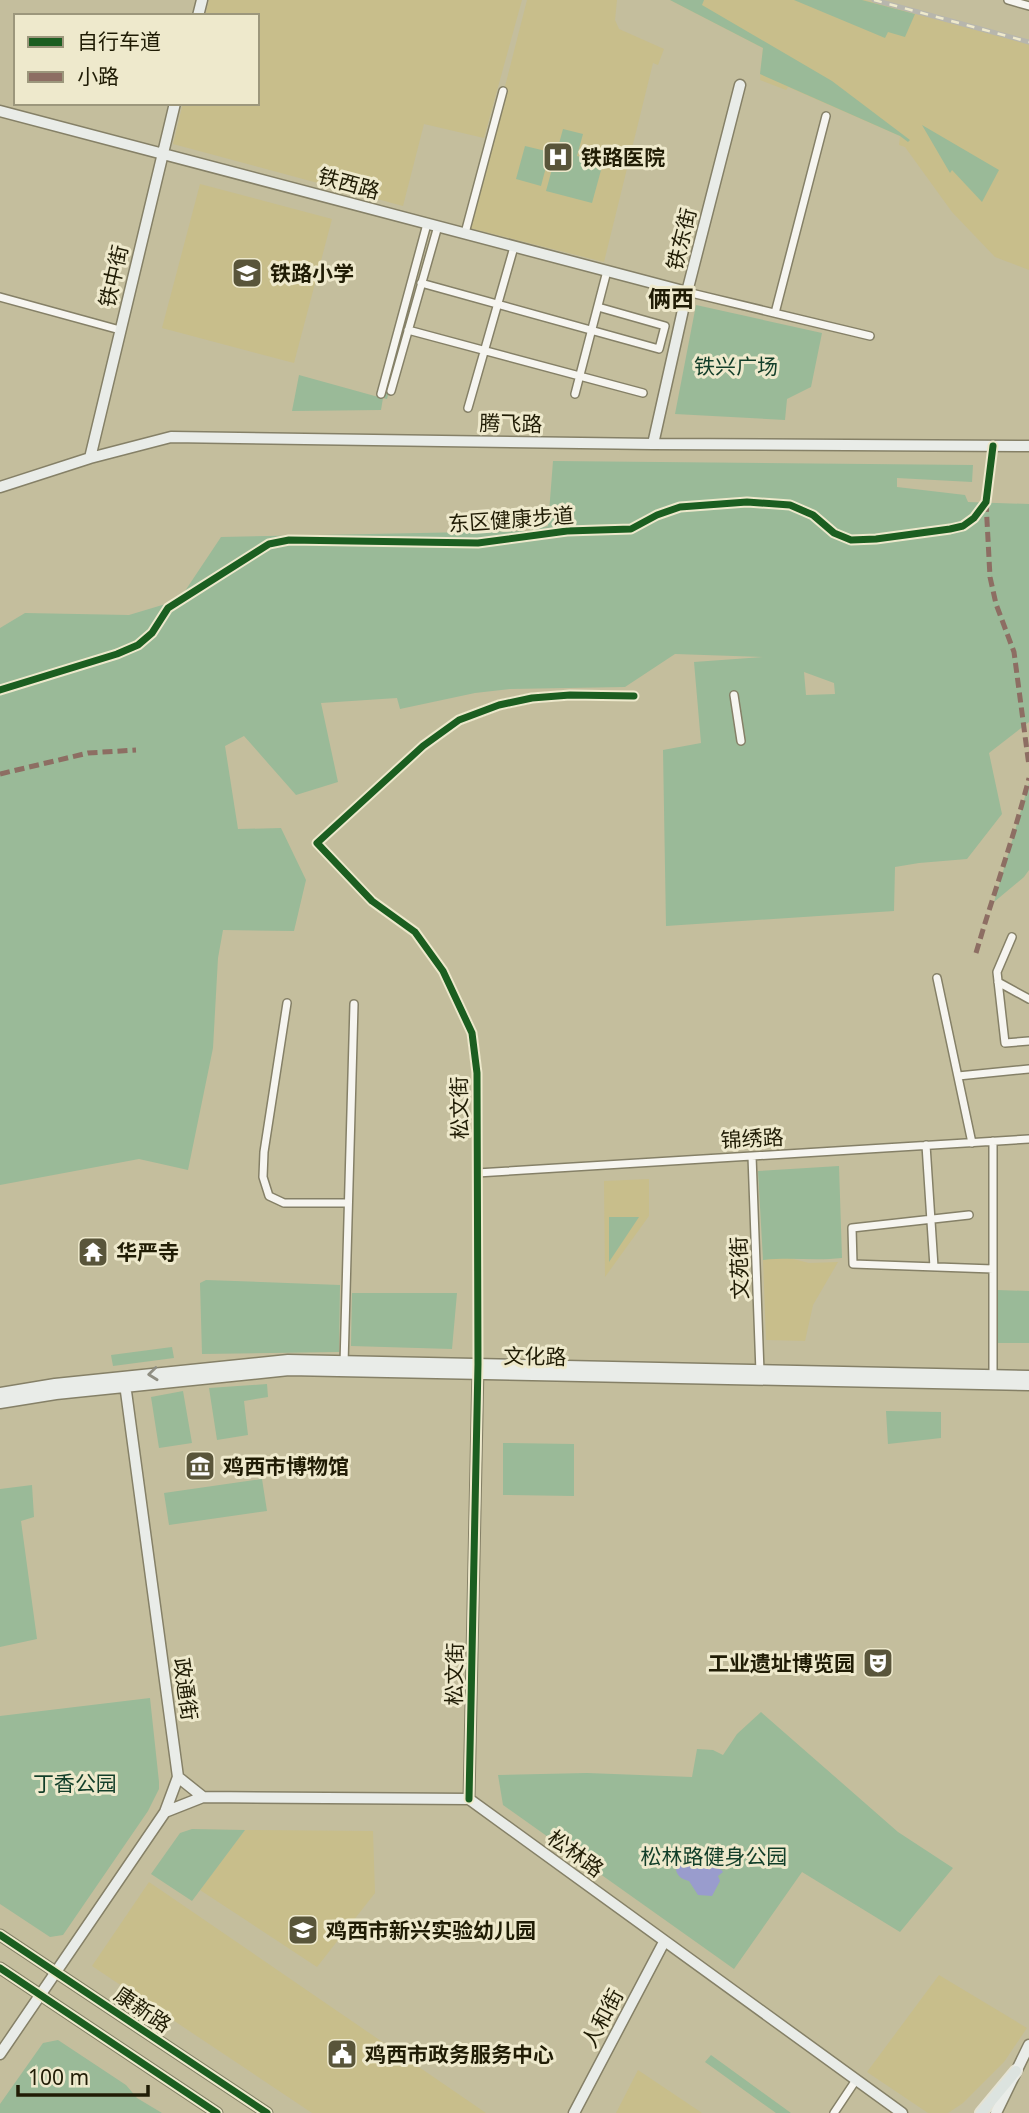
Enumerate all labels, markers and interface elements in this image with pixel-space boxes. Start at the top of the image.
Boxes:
legend [14,14,259,105]
text: 自行车道 [77,27,161,55]
text: 小路 [77,62,119,90]
hospital icon: 铁路医院 [541,140,575,174]
place label: 铁路医院 [581,143,665,171]
street label: 铁西路 [315,161,383,205]
street label: 铁东街 [660,205,702,273]
street label: 铁中街 [92,242,134,310]
school or university icon: 铁路小学 [230,256,264,290]
place label: 铁路小学 [270,259,354,287]
district label: 俩西 [648,282,694,314]
park label: 铁兴广场 [694,352,778,380]
street label: 腾飞路 [479,408,543,438]
street label: 东区健康步道 [447,501,575,537]
street label: 松文街 [444,1076,474,1140]
street label: 锦绣路 [720,1122,784,1154]
temple icon: 华严寺 [76,1235,110,1269]
street label: 文苑街 [724,1236,754,1300]
place label: 华严寺 [116,1238,179,1266]
street label: 文化路 [503,1341,567,1371]
one-way arrow [147,1366,158,1381]
museum icon: 鸡西市博物馆 [183,1449,217,1483]
place label: 鸡西市博物馆 [223,1452,349,1480]
street label: 松文街 [439,1642,469,1706]
theatre icon: 工业遗址博览园 [861,1646,895,1680]
place label: 工业遗址博览园 [708,1649,855,1677]
street label: 政通街 [168,1656,204,1722]
park label: 丁香公园 [33,1769,117,1797]
street label: 松林路 [542,1823,610,1883]
park label: 松林路健身公园 [641,1842,788,1870]
school or university icon: 鸡西市新兴实验幼儿园 [286,1913,320,1947]
place label: 鸡西市新兴实验幼儿园 [326,1916,536,1944]
street label: 康新路 [109,1980,177,2038]
street label: 人和街 [575,1984,629,2052]
public building icon: 鸡西市政务服务中心 [325,2037,359,2071]
place label: 鸡西市政务服务中心 [365,2040,554,2068]
scale bar [18,2054,147,2098]
text: 100 m [28,2063,89,2091]

